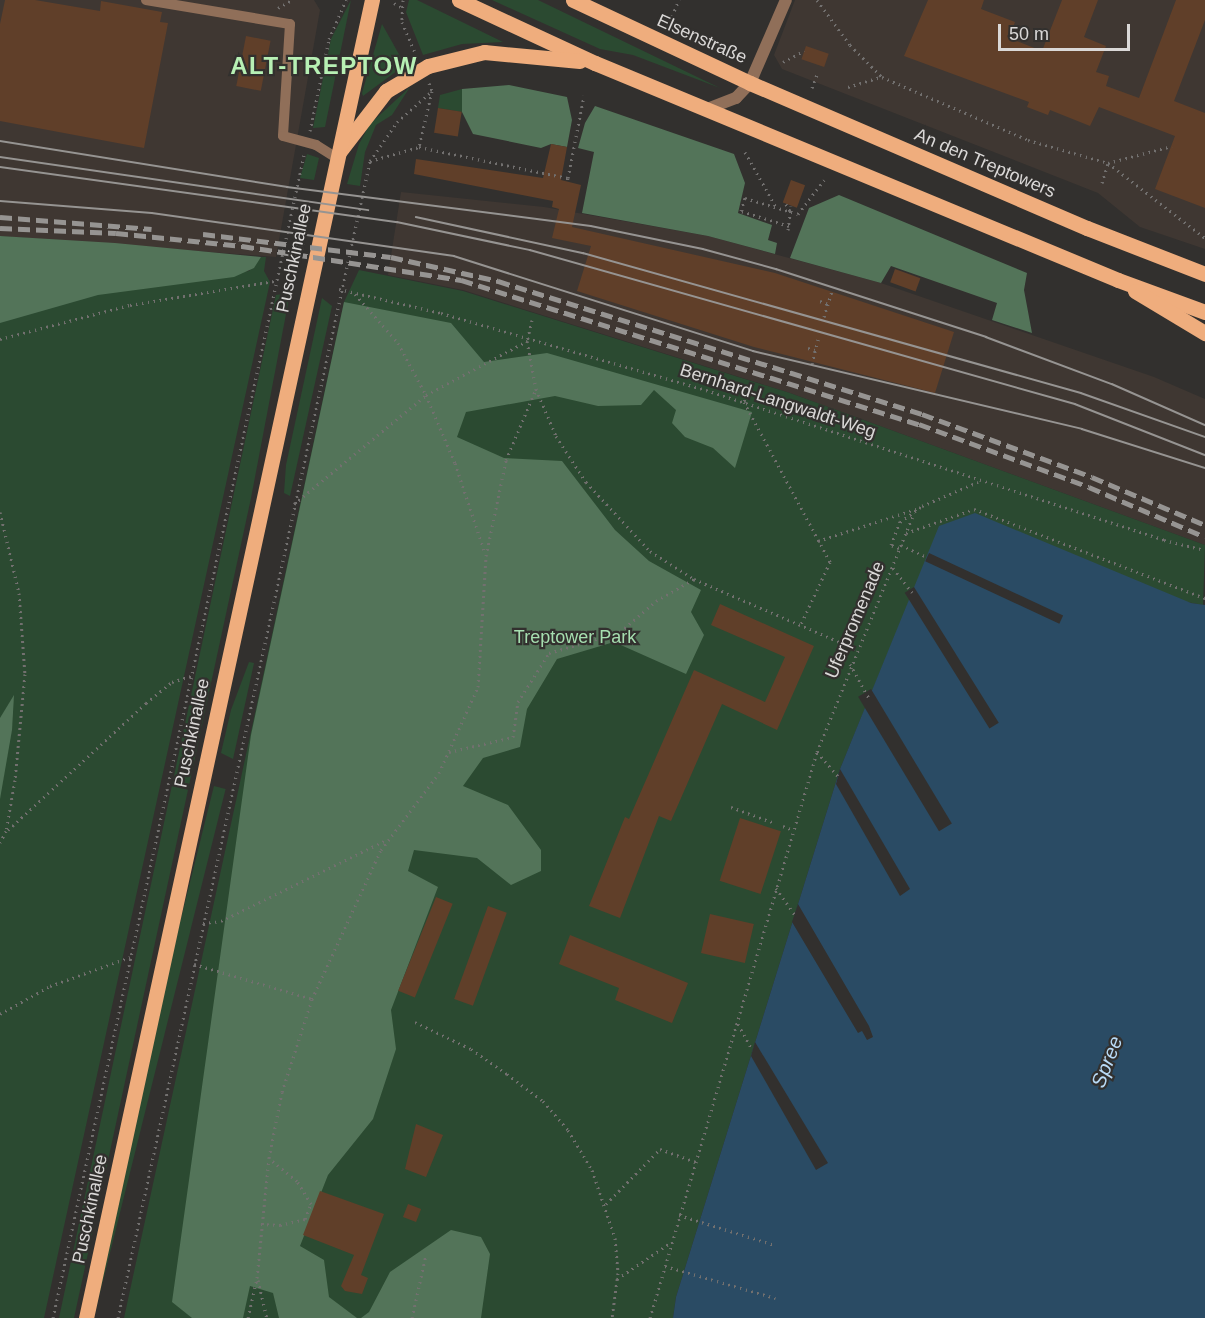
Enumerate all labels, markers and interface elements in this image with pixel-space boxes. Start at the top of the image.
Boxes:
street label: Elsenstraße [654,10,750,68]
scale bar [1001,12,1133,50]
text: 50 m [1009,24,1049,44]
district label: ALT-TREPTOW [230,52,418,80]
street label: An den Treptowers [911,123,1059,203]
street label: Puschkinallee [272,201,316,315]
street label: Bernhard-Langwaldt-Weg [677,359,879,443]
street label: Uferpromenade [821,558,889,682]
park label: Treptower Park [514,626,636,648]
street label: Puschkinallee [170,676,214,790]
water label: Spree [1086,1033,1128,1091]
street label: Puschkinallee [68,1152,112,1266]

